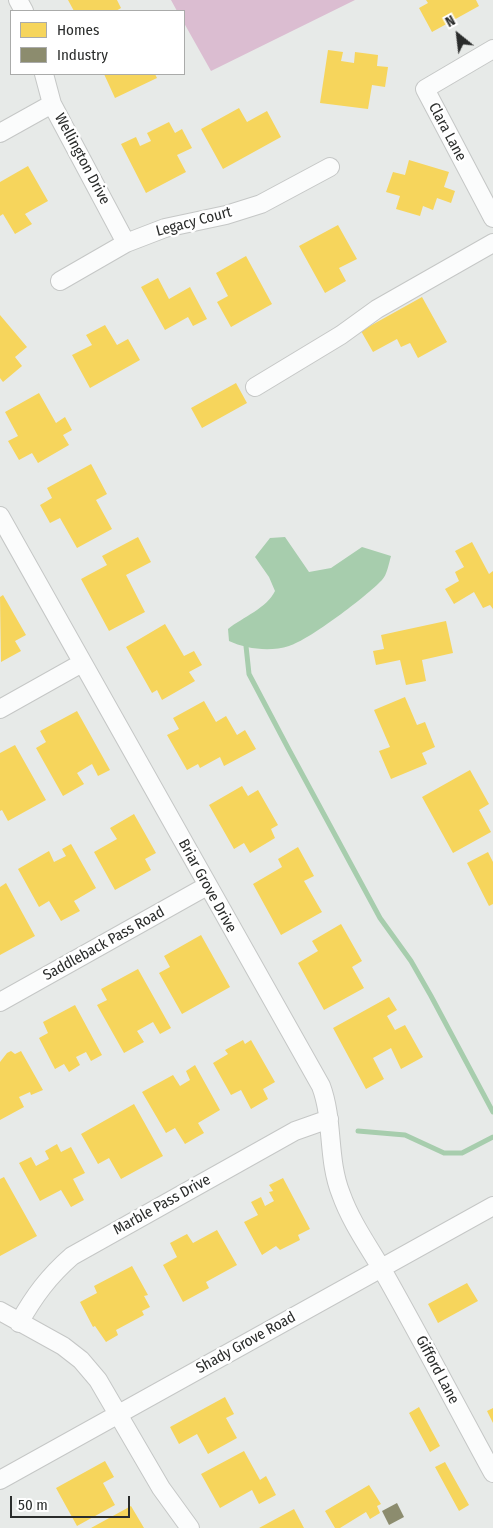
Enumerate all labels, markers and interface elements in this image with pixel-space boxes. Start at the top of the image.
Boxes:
legend [10,10,185,75]
north arrow [433,10,483,60]
text: N [443,12,458,31]
text: Homes [57,21,99,39]
text: Industry [57,46,108,64]
street label: Clara Lane [424,100,470,164]
street label: Wellington Drive [50,110,114,208]
street label: Legacy Court [154,203,234,241]
street label: Briar Grove Drive [174,836,240,936]
street label: Saddleback Pass Road [40,903,168,985]
street label: Marble Pass Drive [110,1171,214,1239]
street label: Shady Grove Road [193,1308,299,1378]
street label: Gifford Lane [411,1333,463,1407]
scale bar [12,1486,132,1518]
text: 50 m [18,1496,48,1514]

